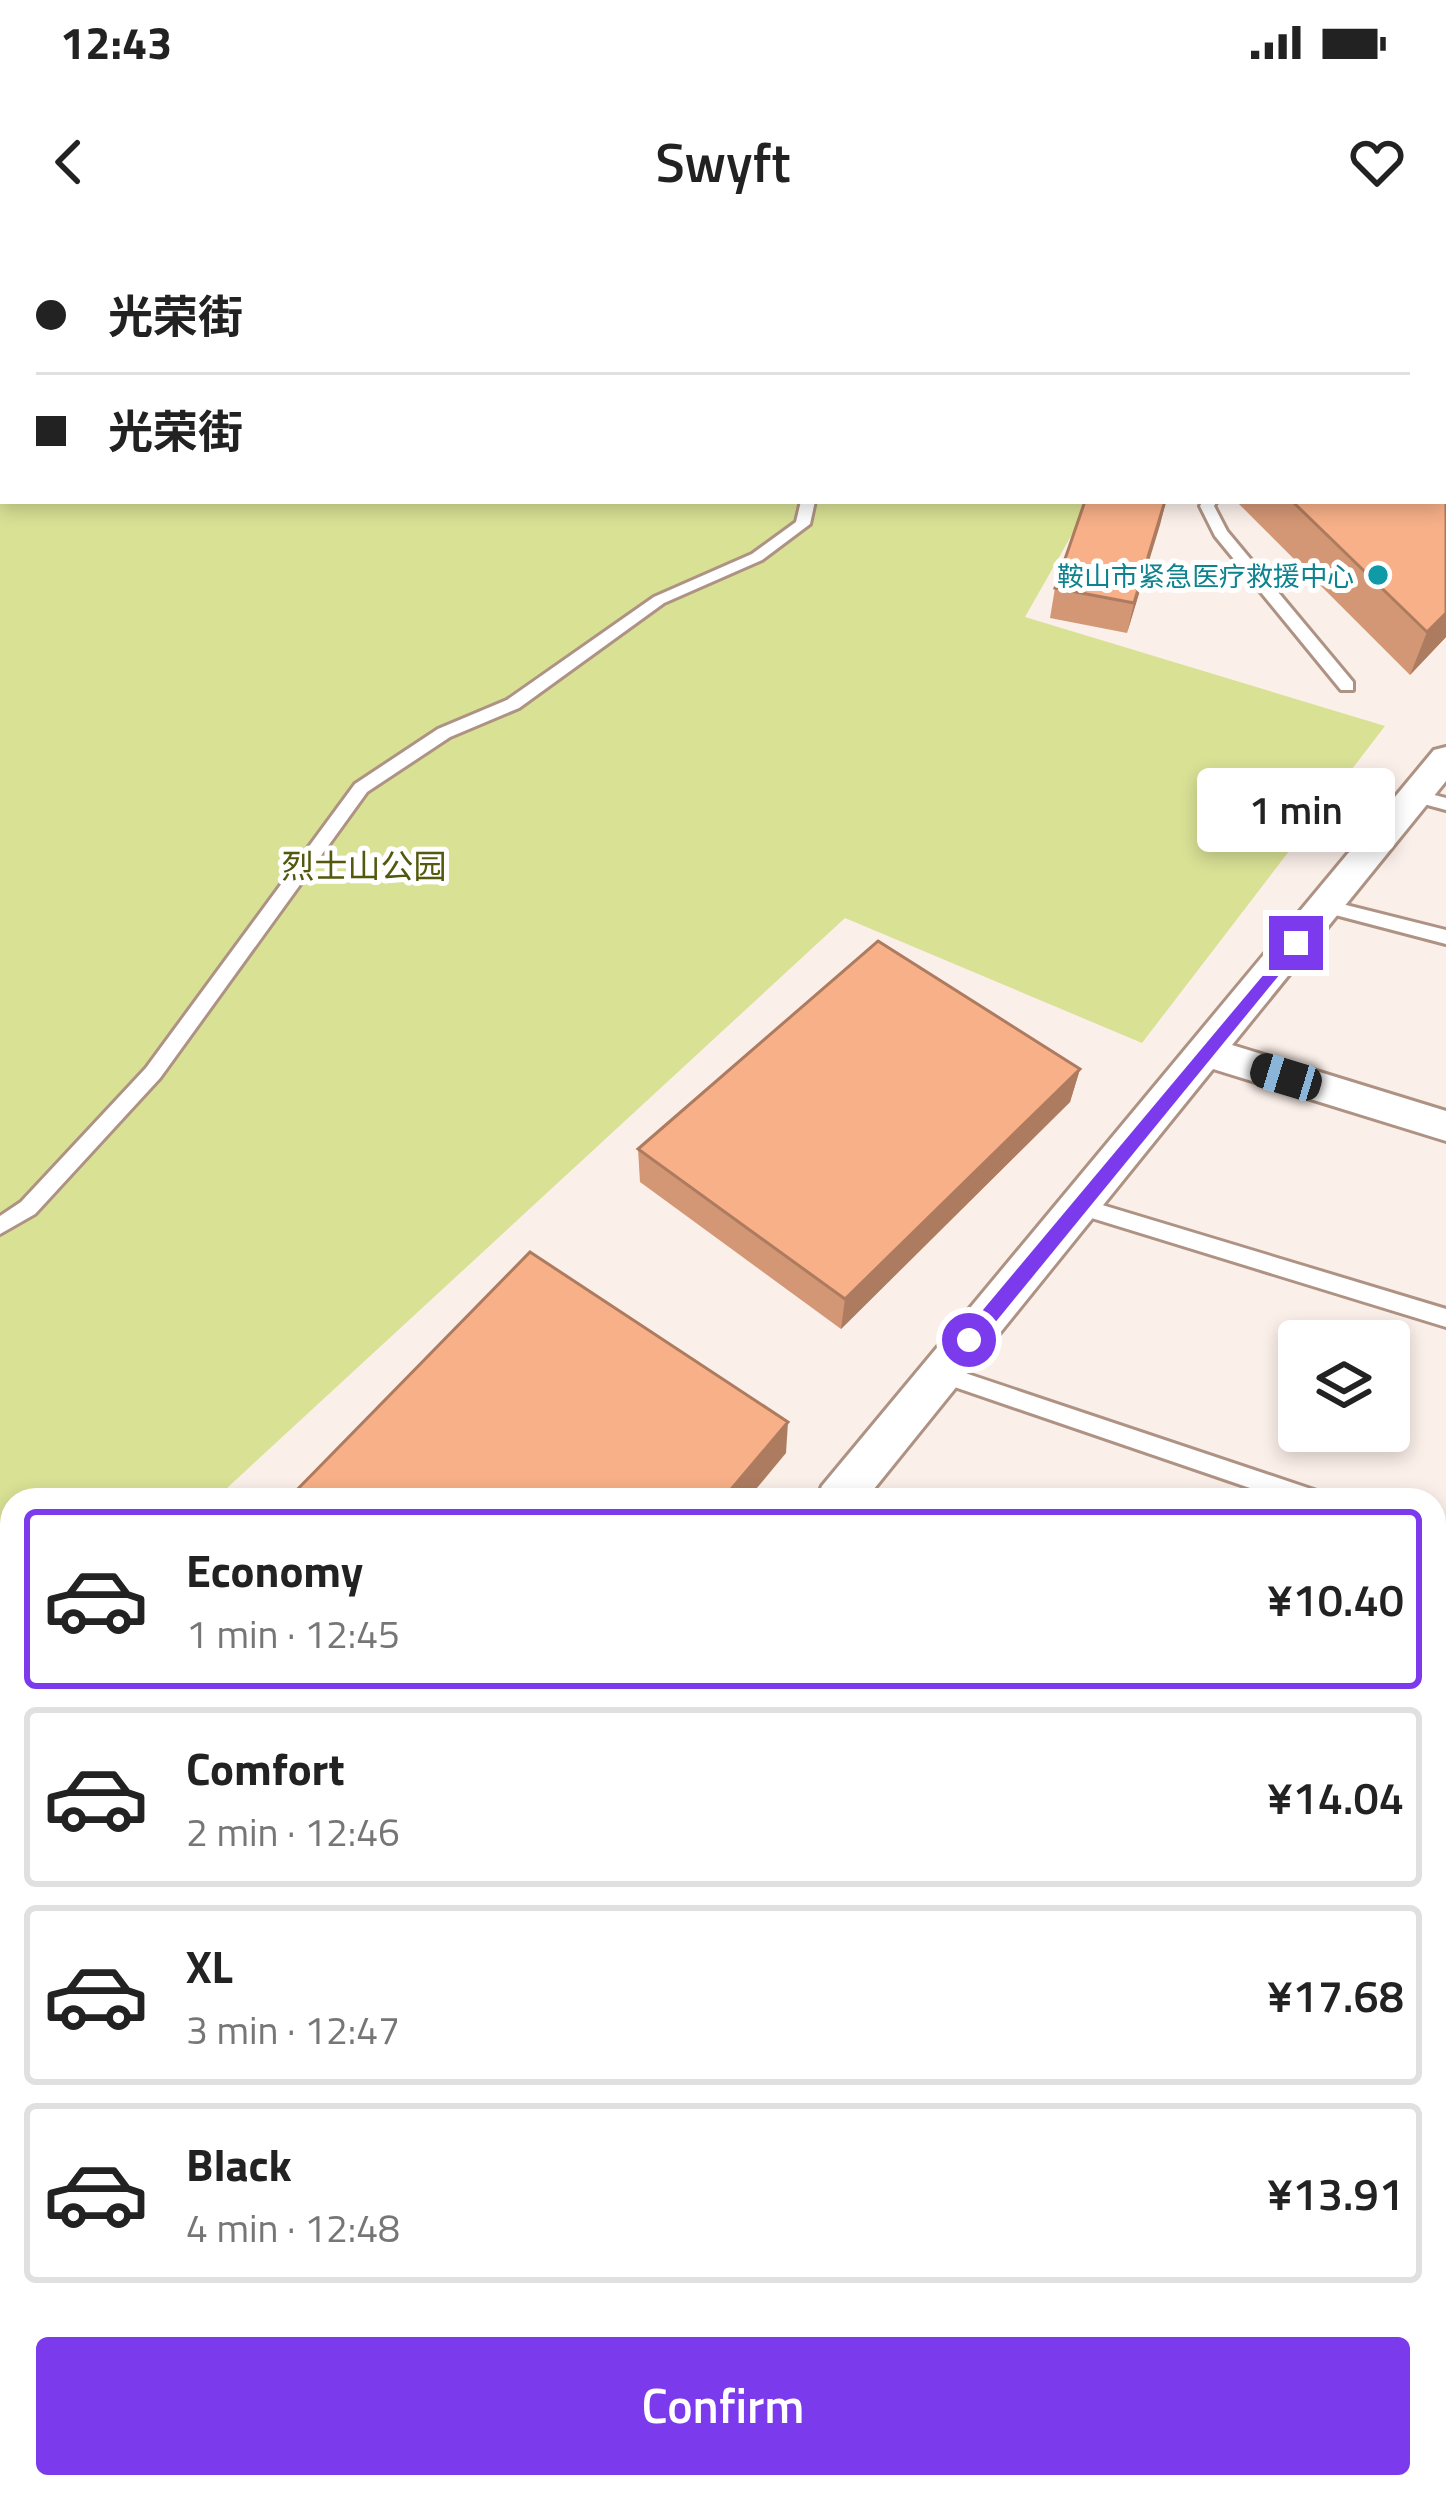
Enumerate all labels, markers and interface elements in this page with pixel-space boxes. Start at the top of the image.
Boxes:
text: 12:43 [60,8,172,76]
text: Swyft [656,121,790,203]
icon: back [36,129,102,195]
icon: heart [1344,129,1410,195]
text: 光荣街 [108,282,243,350]
text: 光荣街 [108,397,243,465]
place label: 鞍山市紧急医疗救援中心 [1057,555,1354,596]
marker: 鞍山市紧急医疗救援中心 [1365,562,1391,588]
callout: 1 min [1197,769,1395,853]
text: 1 min [1249,780,1343,839]
park label: 烈士山公园 [282,841,447,891]
route end [1269,916,1323,970]
car [1246,1049,1326,1105]
route start [942,1313,996,1367]
map controls [1278,1320,1410,1452]
button: layers [1278,1320,1410,1452]
text: Economy [186,1536,363,1604]
icon: car [42,1545,150,1653]
text: ¥10.40 [1267,1565,1404,1633]
text: 1 min · 12:45 [186,1604,400,1663]
text: Comfort [186,1734,345,1802]
icon: car [42,1743,150,1851]
text: ¥14.04 [1267,1763,1404,1831]
text: 2 min · 12:46 [186,1802,400,1861]
text: XL [186,1932,233,2000]
icon: car [42,1941,150,2049]
text: ¥17.68 [1267,1961,1404,2029]
text: 3 min · 12:47 [186,2000,400,2059]
text: Black [186,2130,292,2198]
icon: car [42,2139,150,2247]
text: ¥13.91 [1267,2159,1404,2227]
text: 4 min · 12:48 [186,2198,400,2257]
button: Confirm [36,2337,1410,2475]

